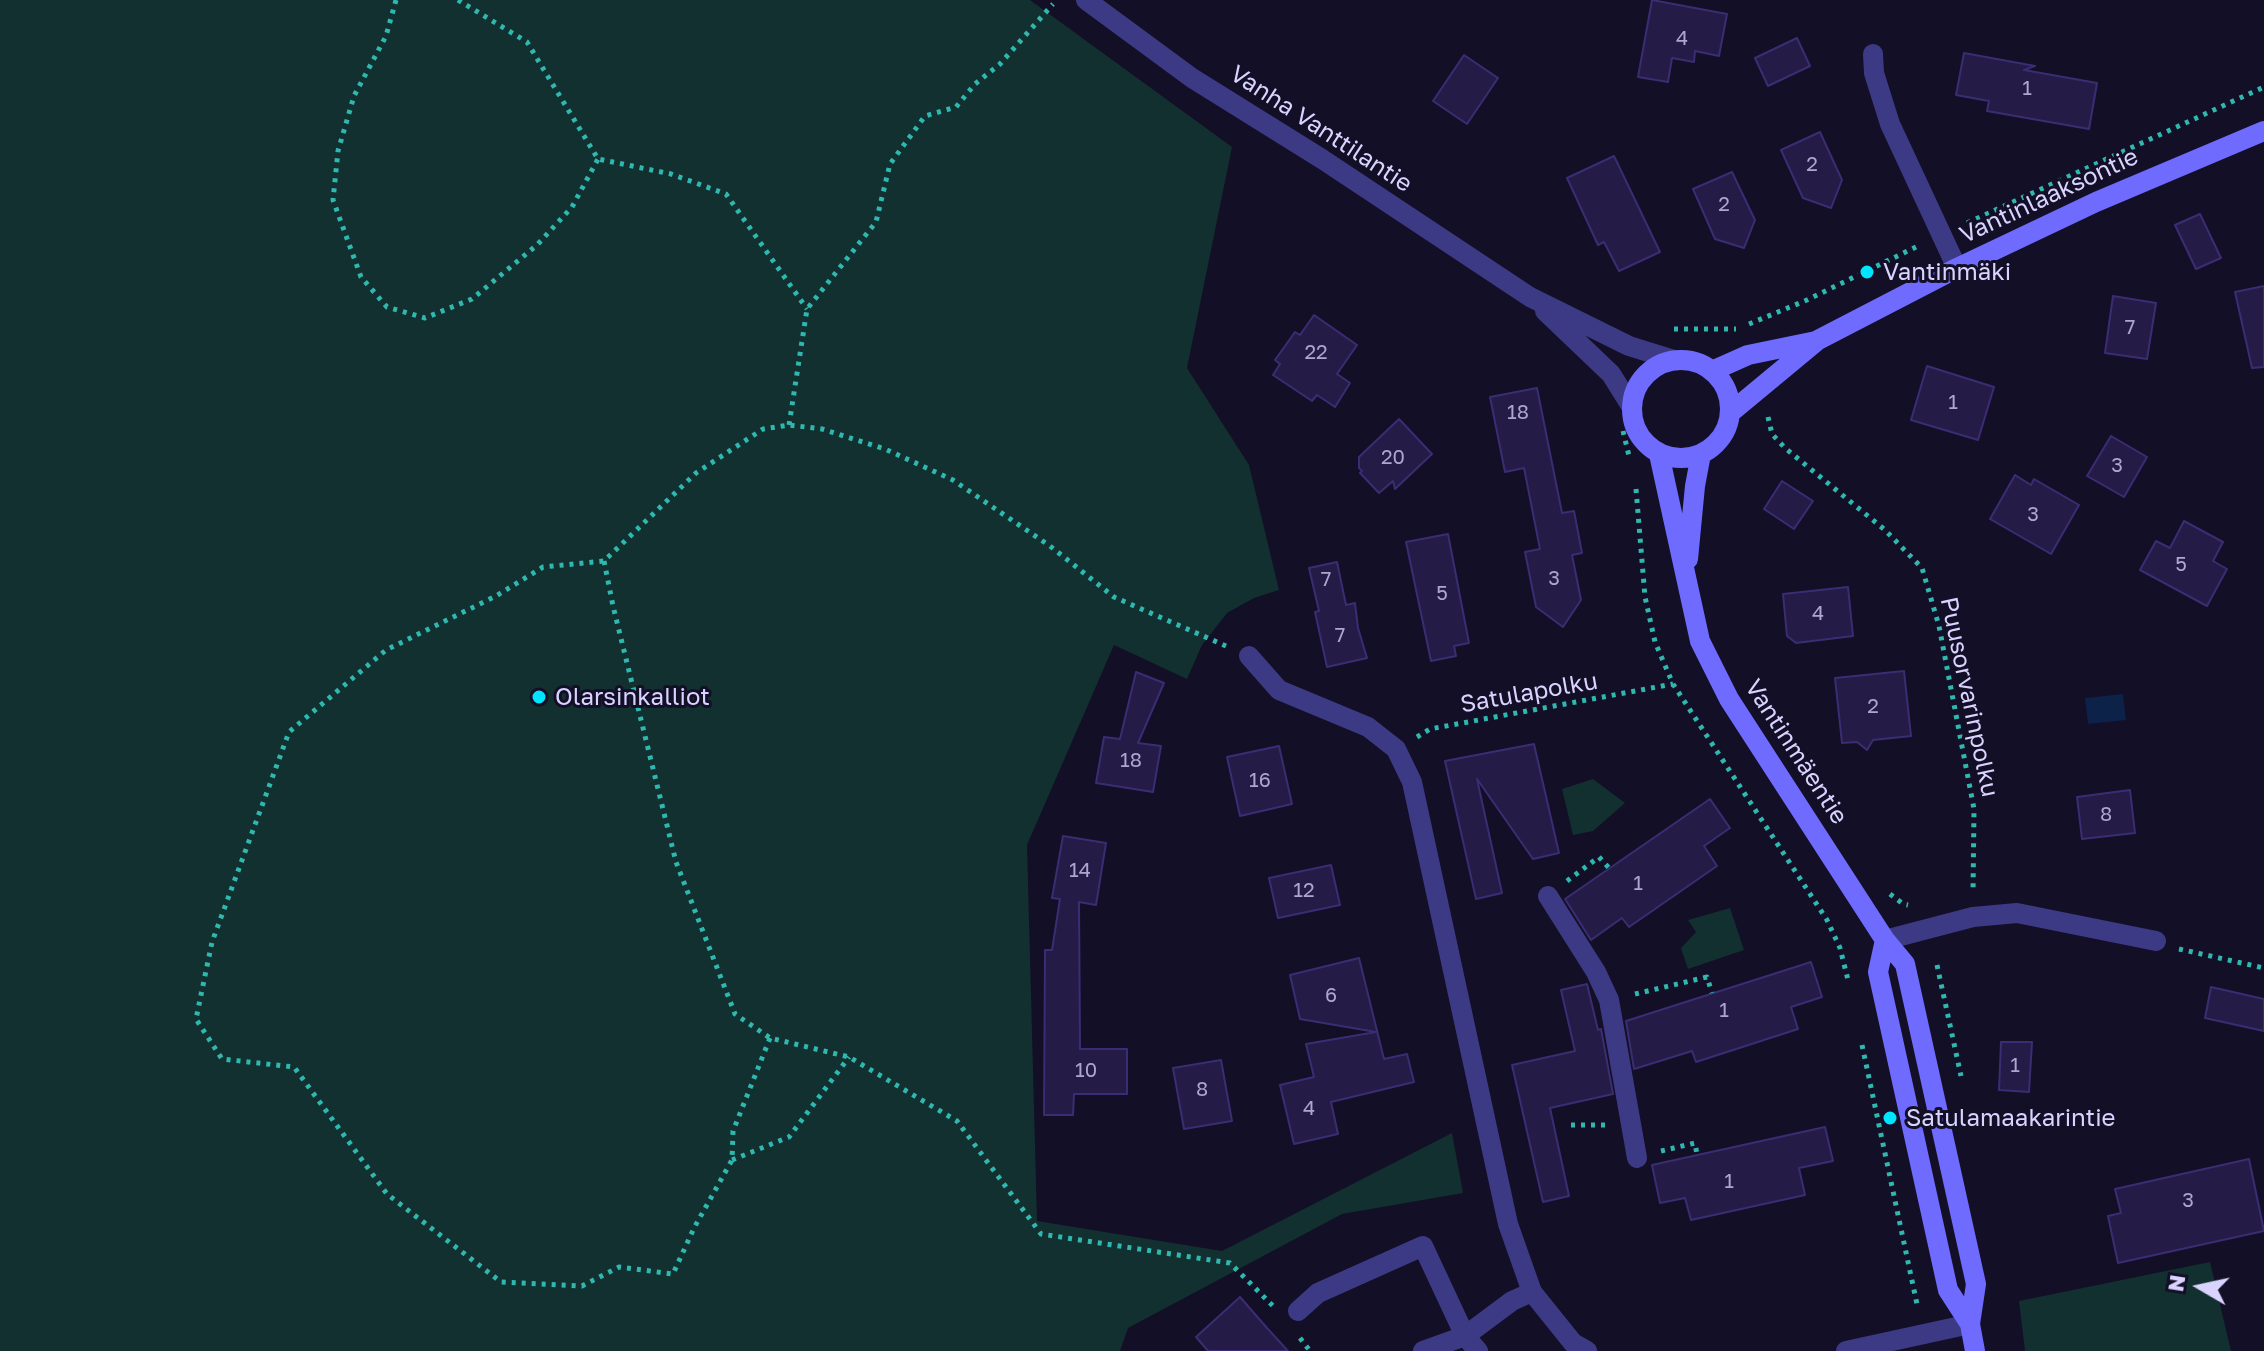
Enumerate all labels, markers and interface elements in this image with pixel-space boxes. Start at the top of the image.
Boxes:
house number: 4 [1676,27,1688,51]
street label: Vanha Vanttilantie [1225,59,1417,199]
house number: 1 [2022,77,2032,101]
street label: Vantinlaaksontie [1955,142,2143,250]
house number: 2 [1806,153,1818,177]
house number: 2 [1718,193,1730,217]
place label: Vantinmäki [1883,258,2011,286]
marker: Vantinmäki [1858,263,1876,281]
house number: 7 [2125,316,2135,340]
house number: 22 [1304,341,1328,365]
house number: 1 [1948,391,1958,415]
house number: 18 [1507,401,1529,425]
house number: 20 [1381,446,1405,470]
house number: 3 [2111,454,2123,478]
house number: 3 [2027,503,2039,527]
house number: 5 [2175,553,2187,577]
house number: 3 [1548,567,1560,591]
house number: 7 [1321,568,1331,592]
house number: 5 [1436,582,1448,606]
street label: Puusorvarinpolku [1934,594,2004,800]
house number: 4 [1812,602,1824,626]
house number: 7 [1335,624,1345,648]
street label: Satulapolku [1458,667,1600,719]
street label: Vantinmäentie [1739,674,1853,830]
place label: Olarsinkalliot [555,683,710,711]
marker: Olarsinkalliot [530,688,548,706]
house number: 2 [1867,695,1879,719]
house number: 18 [1120,749,1142,773]
house number: 16 [1249,769,1271,793]
house number: 8 [2100,803,2112,827]
house number: 14 [1069,859,1091,883]
house number: 1 [1633,872,1643,896]
house number: 12 [1293,879,1315,903]
house number: 6 [1325,984,1337,1008]
house number: 1 [1719,999,1729,1023]
house number: 1 [2010,1054,2020,1078]
house number: 10 [1075,1059,1097,1083]
house number: 8 [1196,1078,1208,1102]
house number: 4 [1303,1097,1315,1121]
place label: Satulamaakarintie [1906,1104,2116,1132]
marker: Satulamaakarintie [1881,1109,1899,1127]
house number: 1 [1724,1170,1734,1194]
house number: 3 [2182,1189,2194,1213]
north arrow [2160,1247,2240,1327]
text: N [2161,1273,2190,1294]

